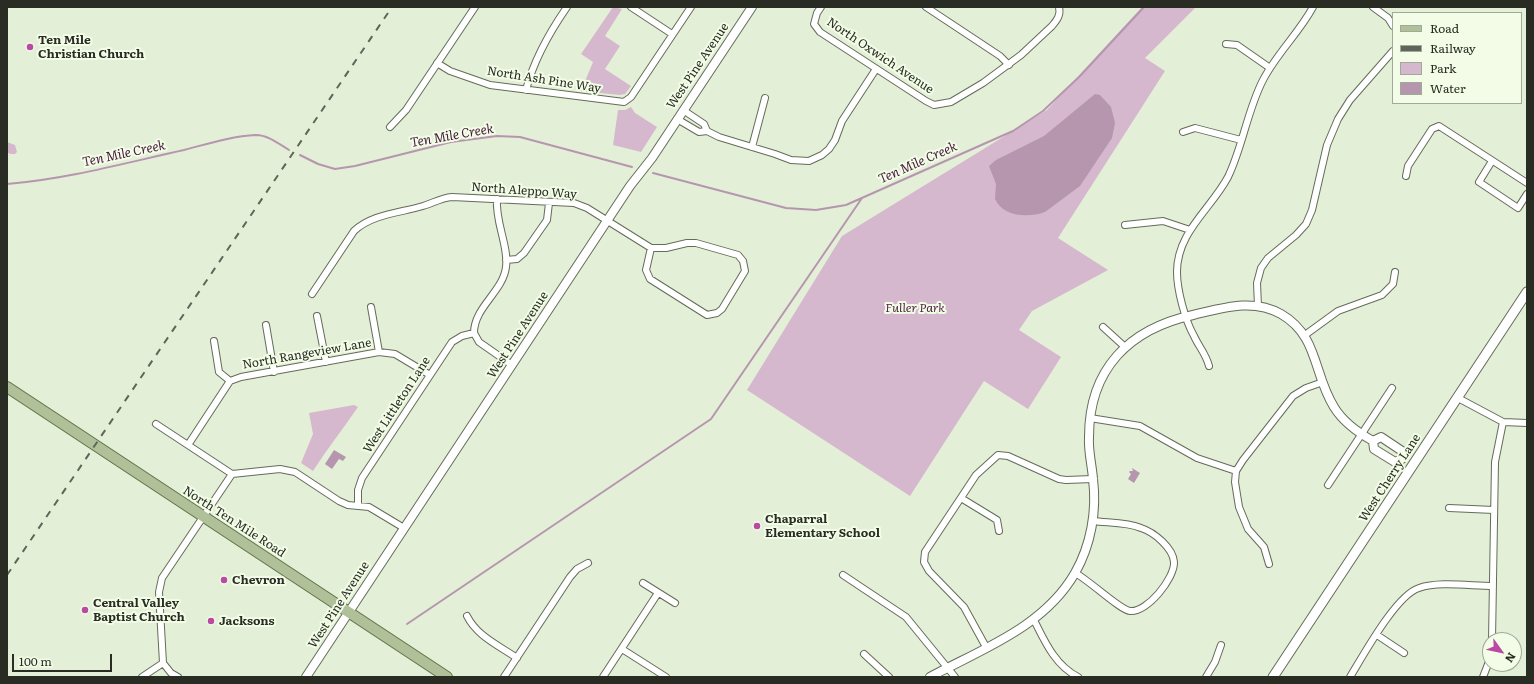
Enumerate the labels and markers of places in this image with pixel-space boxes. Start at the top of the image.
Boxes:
place label: Ten Mile Christian Church [38,33,144,61]
marker: Ten Mile Christian Church [25,42,35,52]
place label: Chaparral Elementary School [765,512,880,540]
marker: Chaparral Elementary School [752,521,762,531]
place label: Chevron [232,573,285,587]
marker: Chevron [219,575,229,585]
place label: Central Valley Baptist Church [93,596,185,624]
marker: Central Valley Baptist Church [80,605,90,615]
place label: Jacksons [219,614,275,628]
marker: Jacksons [206,616,216,626]

